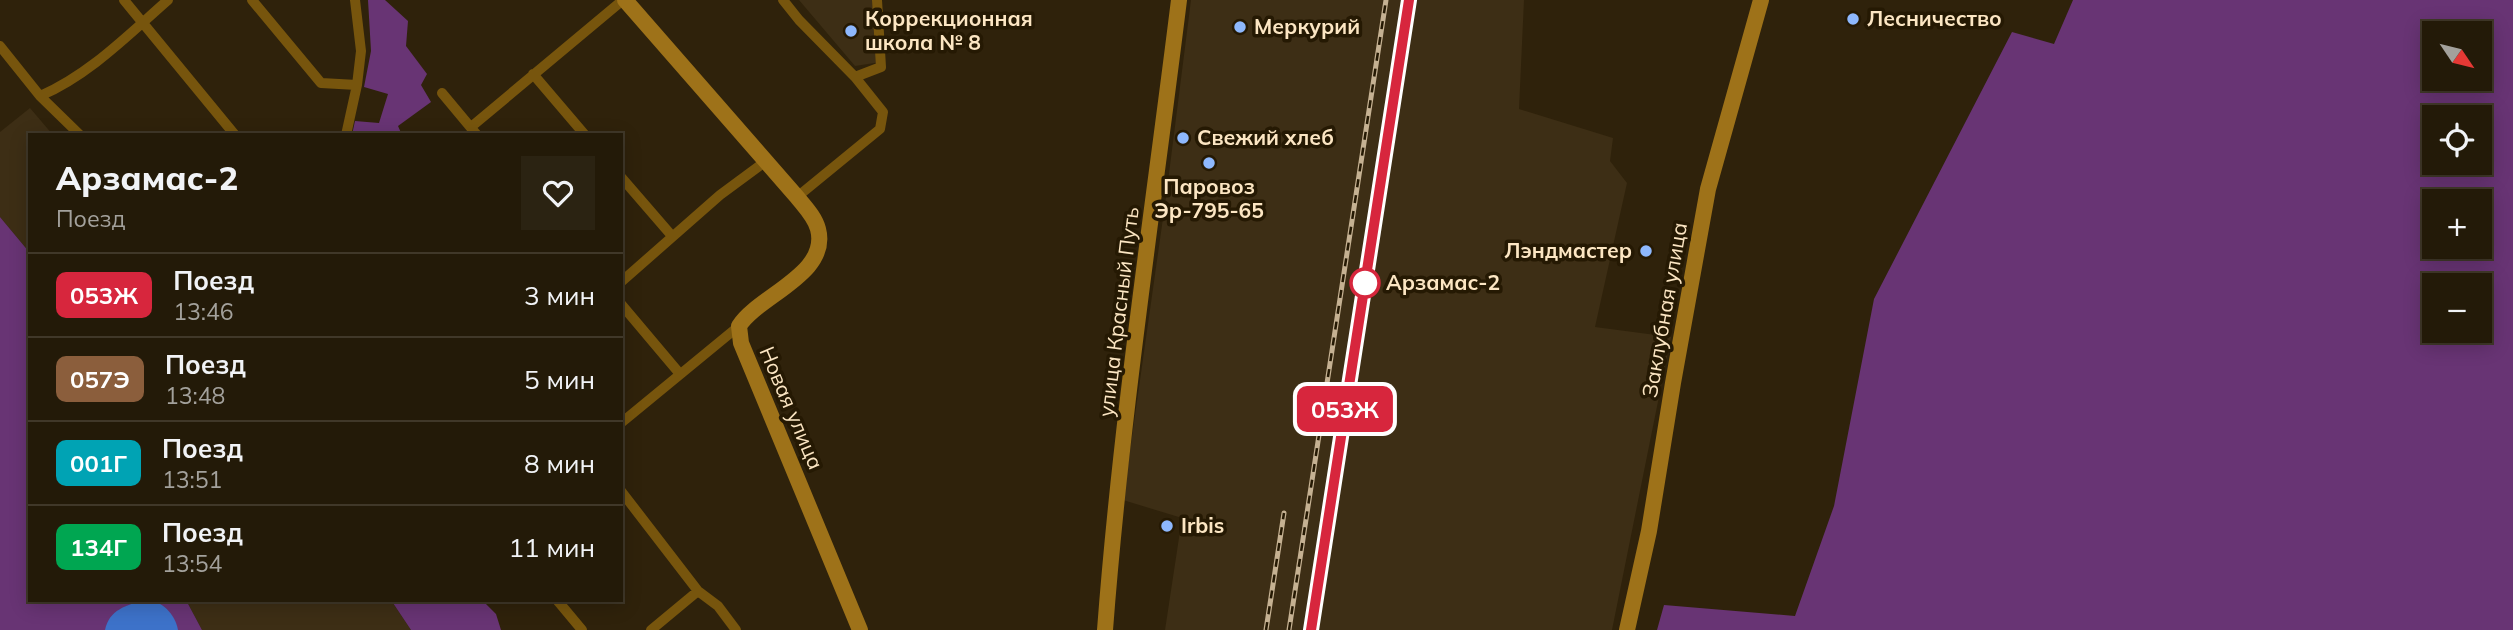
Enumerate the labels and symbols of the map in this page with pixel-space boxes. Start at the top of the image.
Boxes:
place label: Коррекционная школа № 8 [865,5,1033,55]
place label: Лесничество [1867,5,2002,31]
marker: Лесничество [1845,11,1861,27]
place label: Меркурий [1254,13,1360,39]
marker: Меркурий [1232,19,1248,35]
north arrow [2422,21,2492,91]
marker: Коррекционная школа № 8 [843,23,859,39]
place label: Свежий хлеб [1197,124,1334,150]
marker: Свежий хлеб [1175,130,1191,146]
marker: Паровоз Эр-795-65 [1201,155,1217,171]
place label: Паровоз Эр-795-65 [1154,173,1264,223]
street label: улица Красный Путь [1092,205,1144,418]
street label: Заклубная улица [1636,220,1692,399]
place label: Лэндмастер [1504,237,1632,263]
marker: Лэндмастер [1638,243,1654,259]
marker: Арзамас-2 [1350,268,1380,298]
place label: Арзамас-2 [1386,269,1500,295]
street label: Новая улица [754,342,829,473]
line badge: 053Ж [1296,386,1394,432]
place label: Irbis [1181,512,1224,538]
marker: Irbis [1159,518,1175,534]

